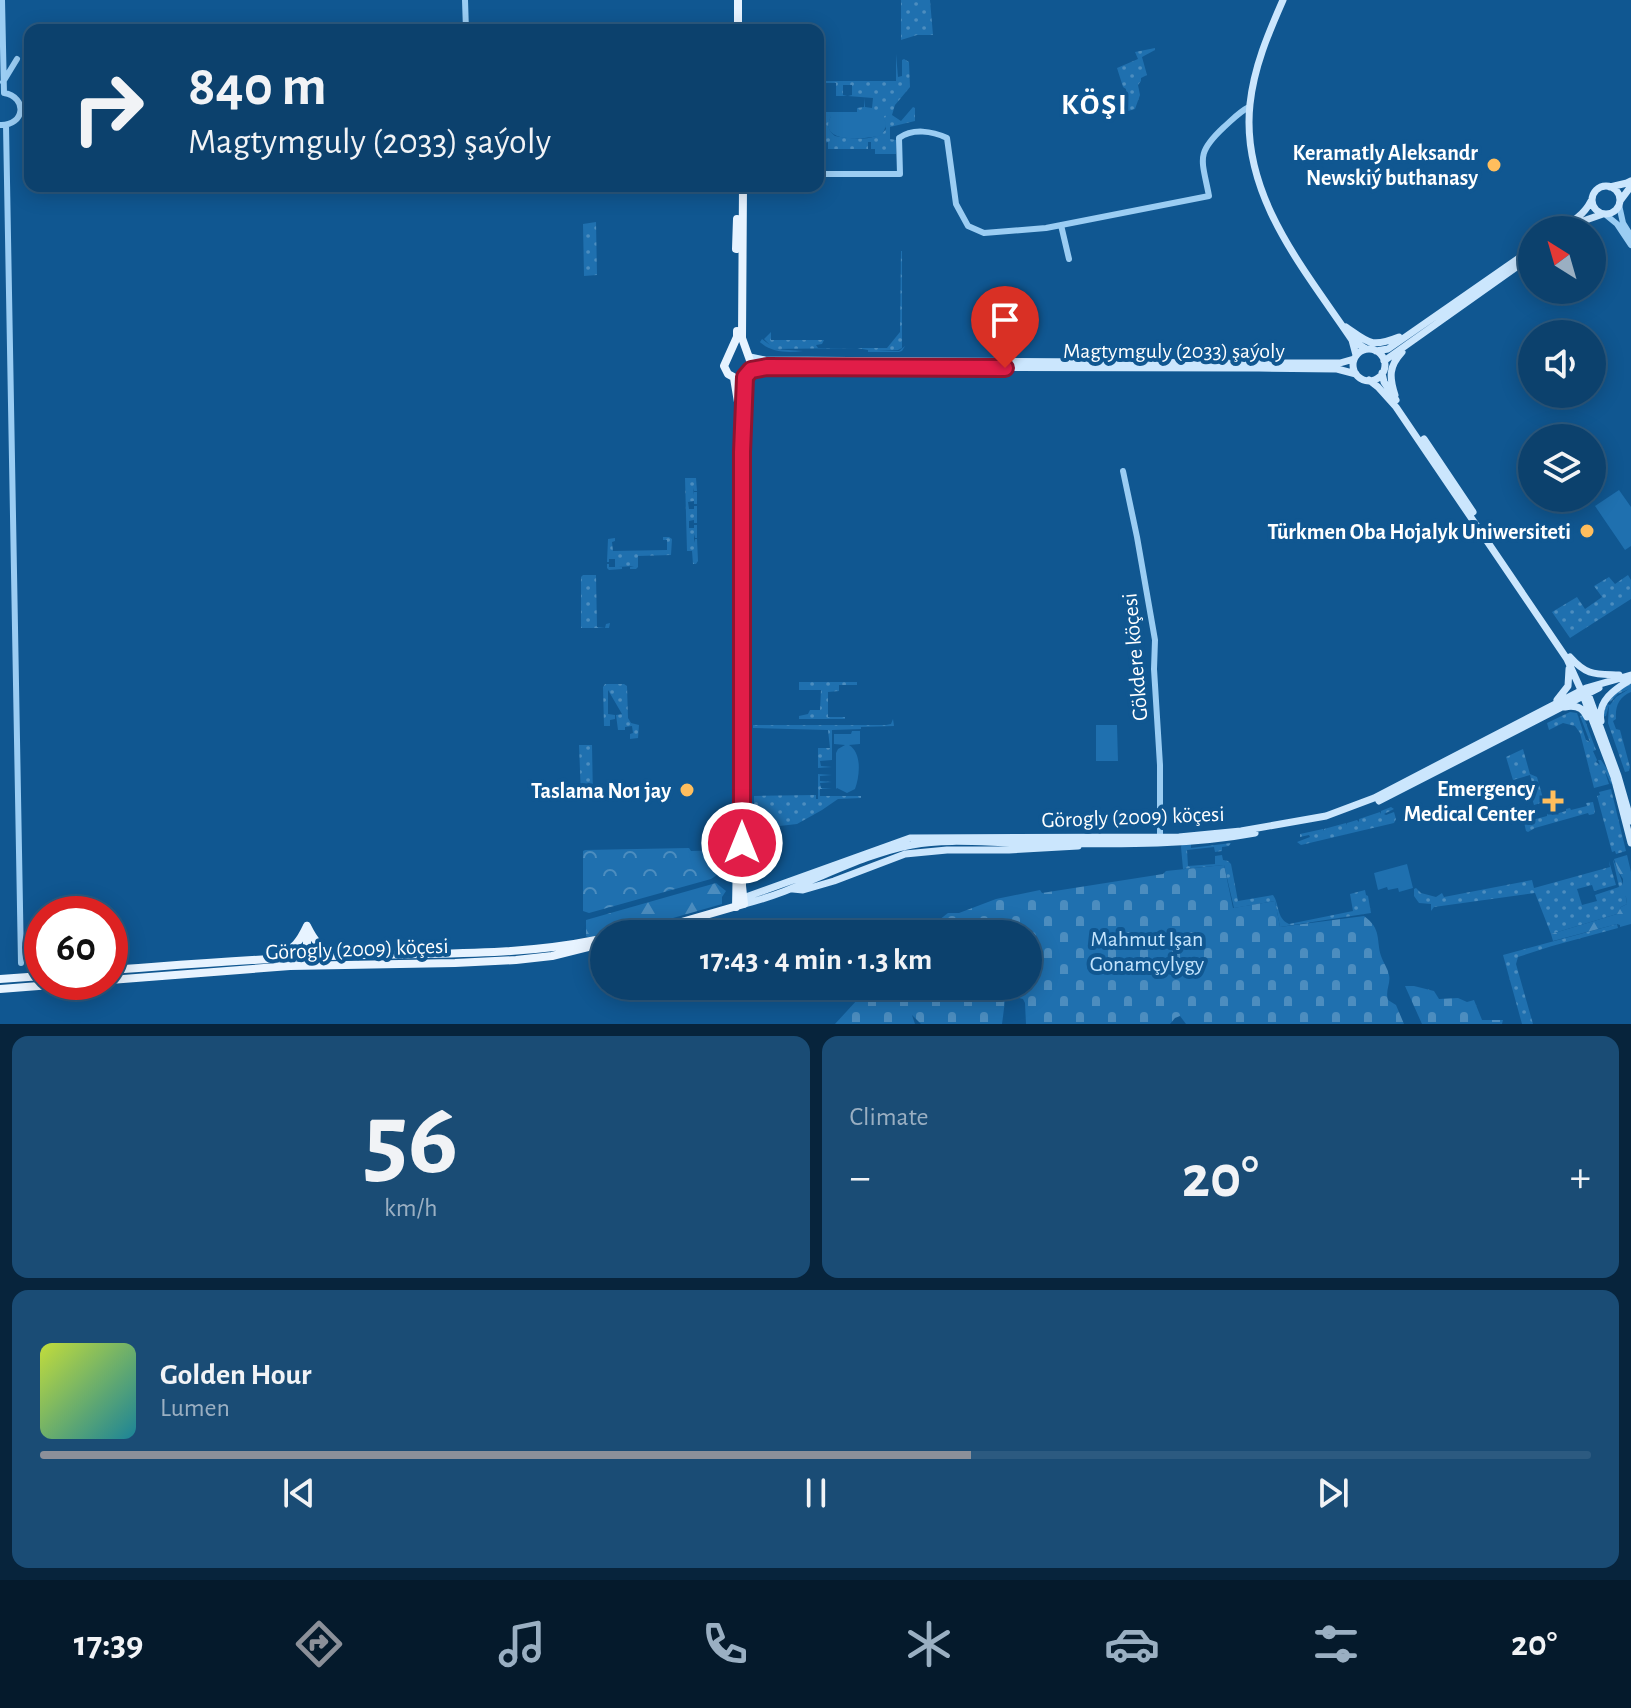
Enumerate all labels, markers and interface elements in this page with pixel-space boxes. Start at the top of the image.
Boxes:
icon: right [56,56,160,160]
text: 840 m [188,59,327,115]
district label: KÖŞI [1061,88,1129,120]
text: Magtymguly (2033) şaýoly [188,124,551,160]
place label: Keramatly Aleksandr Newskiý buthanasy [1293,142,1478,190]
marker: Keramatly Aleksandr Newskiý buthanasy [1485,156,1503,174]
north arrow [1518,216,1606,304]
map controls [1518,216,1606,512]
pin [971,286,1039,368]
icon: arrive [983,298,1027,342]
button: sound [1518,320,1606,408]
street label: Magtymguly (2033) şaýoly [1063,340,1286,362]
button: layers [1518,424,1606,512]
place label: Türkmen Oba Hojalyk Uniwersiteti [1267,521,1571,544]
marker: Türkmen Oba Hojalyk Uniwersiteti [1578,522,1596,540]
street label: Gökdere köçesi [1118,592,1152,722]
place label: Emergency Medical Center [1404,778,1535,825]
place label: Taslama No1 jay [531,780,671,803]
marker: Taslama No1 jay [678,781,696,799]
marker: Emergency Medical Center [1542,790,1564,812]
position arrow [700,801,784,885]
street label: Görogly (2009) köçesi [1041,803,1225,831]
speed limit sign: 60 [24,896,128,1000]
park label: Mahmut Işan Gonamçylygy [1090,928,1205,975]
street label: Görogly (2009) köçesi [265,935,449,963]
text: 17:43 · 4 min · 1.3 km [700,945,932,975]
text: 56 [363,1089,458,1193]
text: Climate [850,1104,928,1130]
text: 20° [1182,1148,1259,1208]
text: − [850,1156,871,1200]
text: + [1570,1156,1591,1200]
text: km/h [384,1195,438,1221]
text: Golden Hour [160,1360,312,1390]
text: Lumen [160,1395,230,1421]
icon: previous [277,1471,321,1515]
icon: pause [794,1471,838,1515]
icon: next [1311,1471,1355,1515]
icon: directions [291,1616,347,1672]
icon: music [494,1616,550,1672]
icon: phone [697,1616,753,1672]
icon: climate [901,1616,957,1672]
icon: car [1104,1616,1160,1672]
icon: filters [1308,1616,1364,1672]
text: 17:39 [74,1626,143,1662]
text: 20° [1511,1626,1557,1662]

